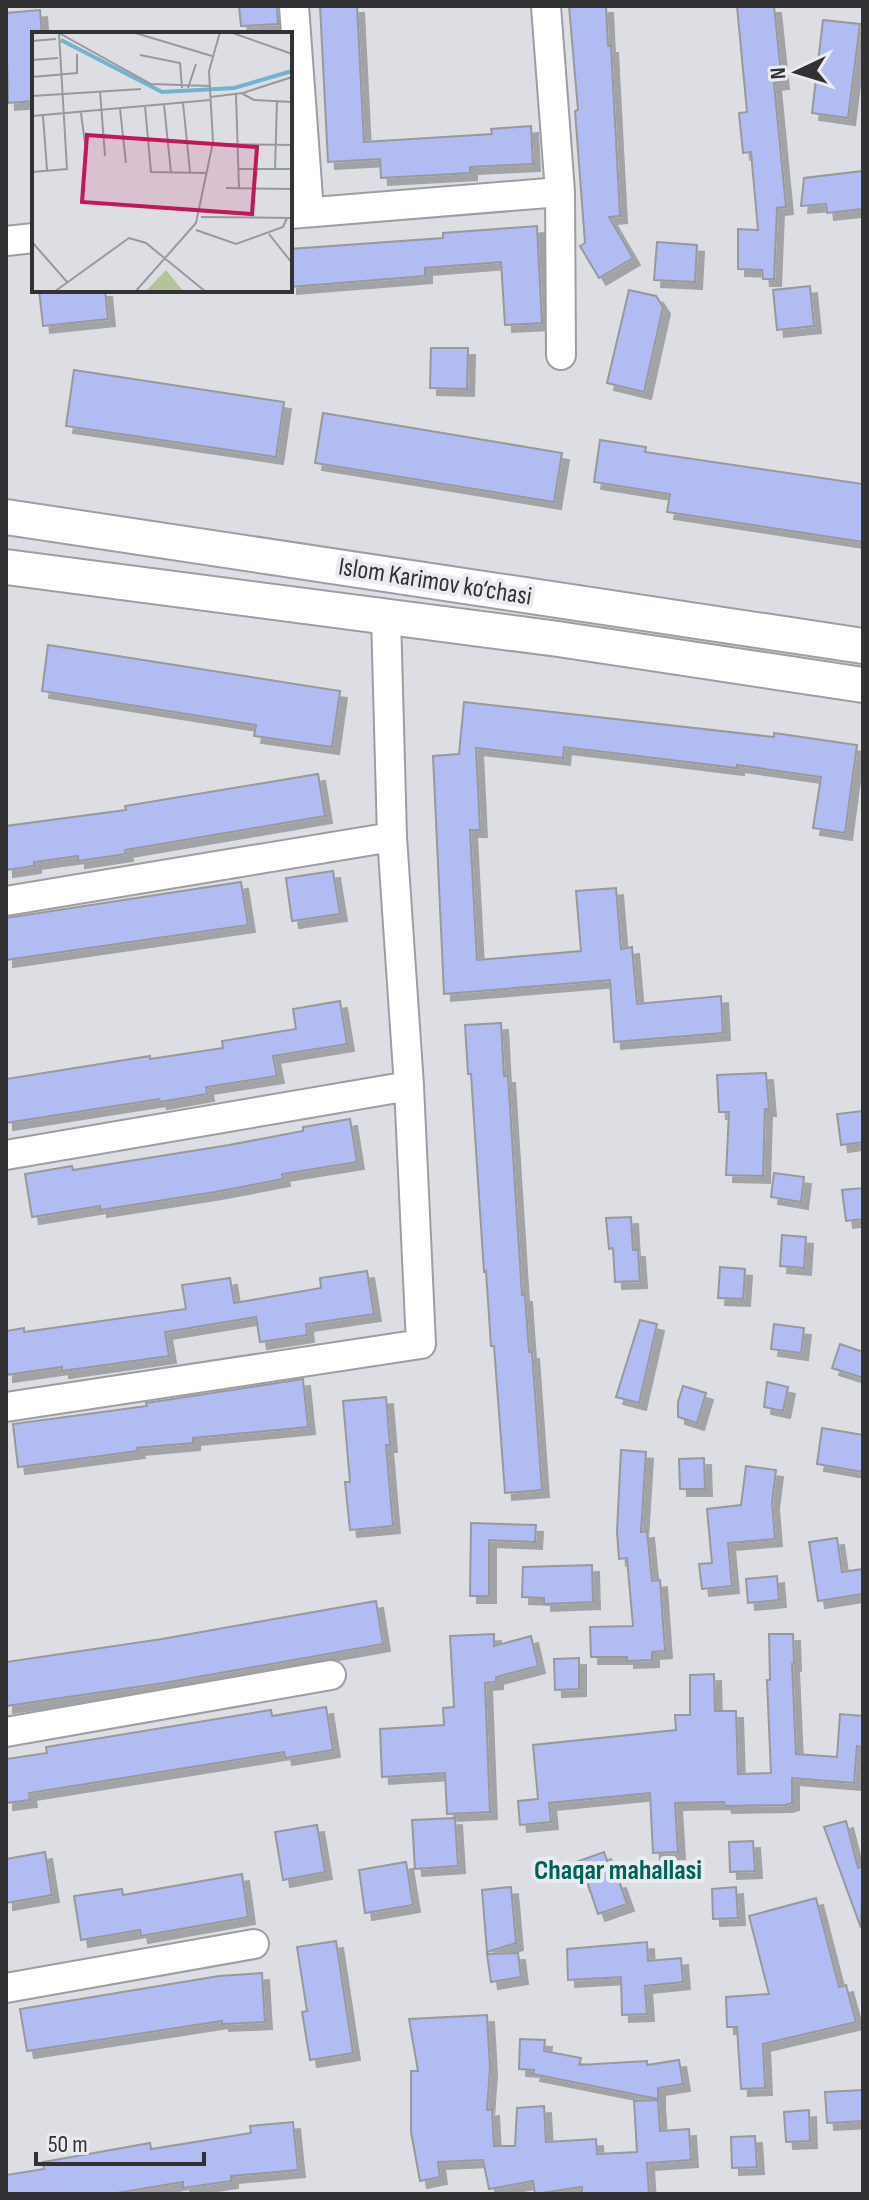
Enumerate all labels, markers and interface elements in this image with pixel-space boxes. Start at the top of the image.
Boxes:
inset map [32,32,292,292]
north arrow [757,32,837,112]
text: N [765,66,792,80]
street label: Islom Karimov ko‘chasi [336,551,534,613]
district label: Chaqar mahallasi [534,1854,702,1887]
scale bar [36,2116,204,2166]
text: 50 m [48,2130,88,2159]

